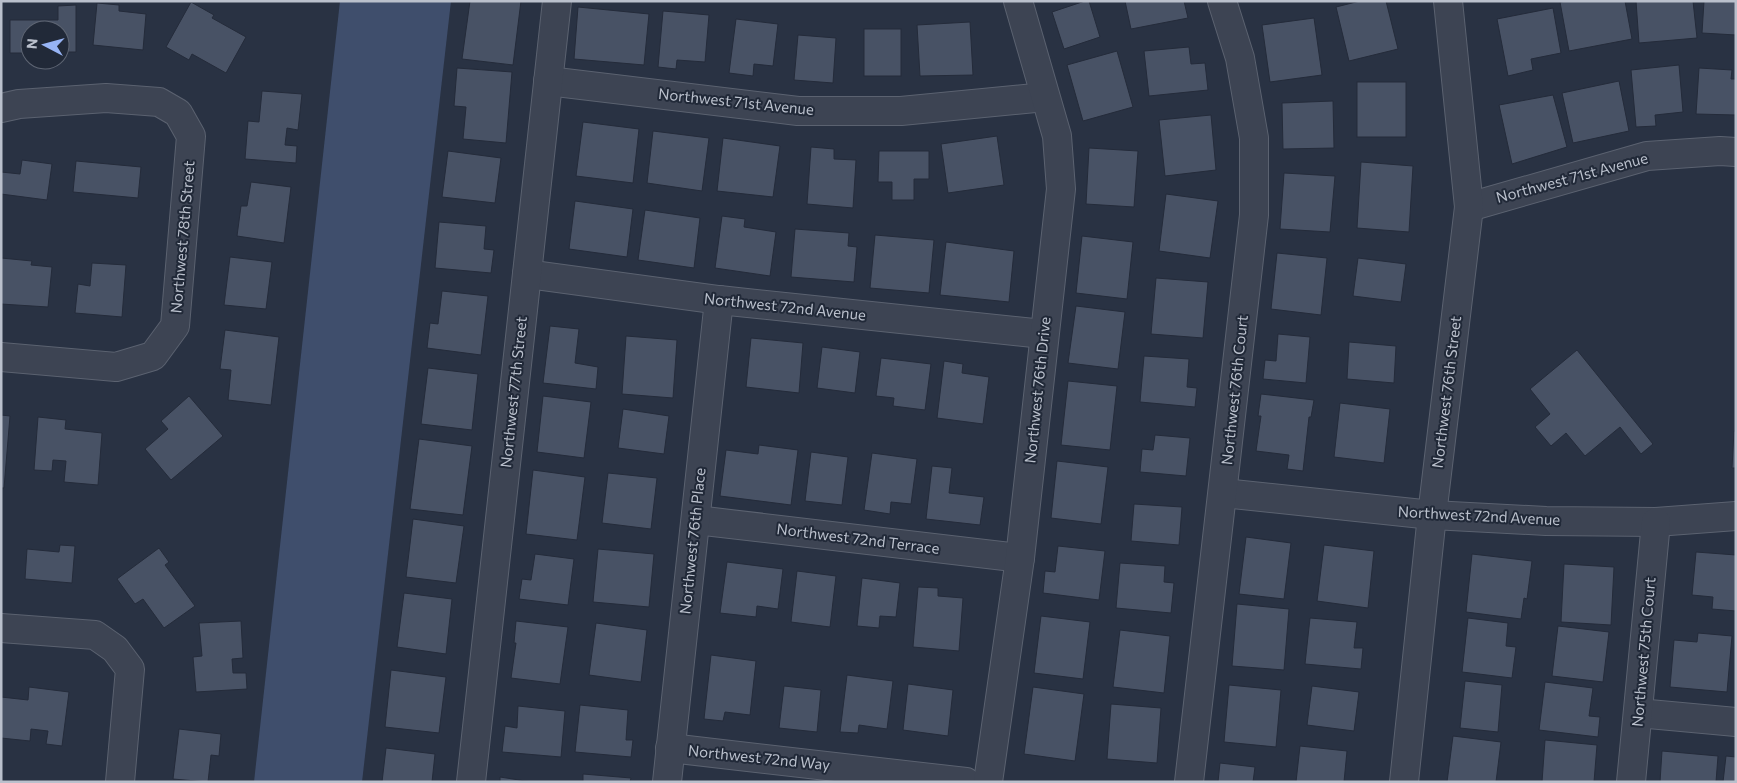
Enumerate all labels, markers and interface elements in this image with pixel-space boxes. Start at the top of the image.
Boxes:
north arrow [20,20,70,70]
text: N [23,37,41,50]
street label: Northwest 71st Avenue [657,84,815,118]
street label: Northwest 71st Avenue [1494,148,1650,206]
street label: Northwest 78th Street [166,160,198,314]
street label: Northwest 72nd Avenue [703,289,867,323]
street label: Northwest 76th Court [1217,314,1251,466]
street label: Northwest 77th Street [496,315,530,468]
street label: Northwest 76th Street [1428,315,1464,469]
street label: Northwest 76th Drive [1020,316,1054,464]
street label: Northwest 76th Place [675,467,709,615]
street label: Northwest 72nd Avenue [1397,502,1561,528]
street label: Northwest 72nd Terrace [776,519,941,557]
street label: Northwest 75th Court [1627,576,1659,727]
street label: Northwest 72nd Way [687,741,831,773]

